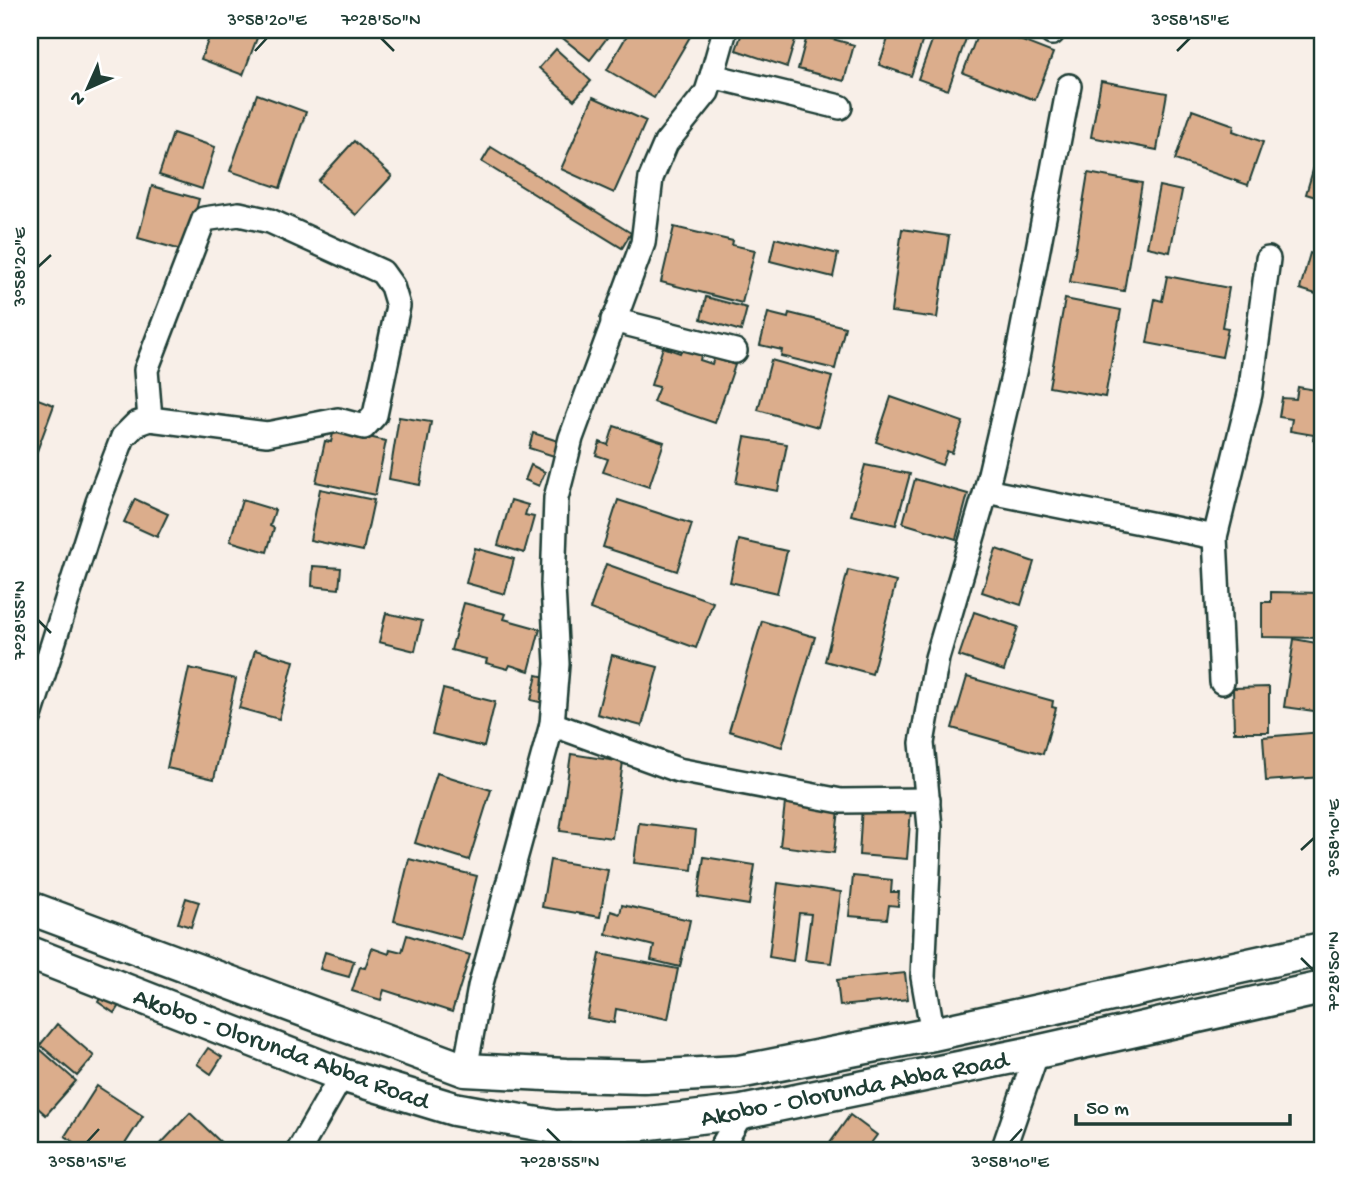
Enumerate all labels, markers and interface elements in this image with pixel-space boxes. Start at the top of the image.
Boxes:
text: 3°58'20"E [226,11,307,32]
text: 7°28'50"N [340,11,421,32]
text: 3°58'15"E [1151,11,1229,32]
north arrow [52,52,122,122]
text: N [66,85,91,110]
text: 3°58'20"E [11,227,32,308]
text: 7°28'55"N [11,581,32,660]
text: 3°58'10"E [1325,798,1346,878]
text: 7°28'50"N [1325,931,1346,1012]
street label: Akobo - Olorunda Abba Road [128,983,434,1120]
street label: Akobo - Olorunda Abba Road [698,1046,1013,1136]
scale bar [1076,1082,1289,1126]
text: 50 m [1086,1098,1129,1123]
text: 3°58'15"E [48,1153,126,1174]
text: 7°28'55"N [520,1153,599,1174]
text: 3°58'10"E [970,1153,1050,1174]

